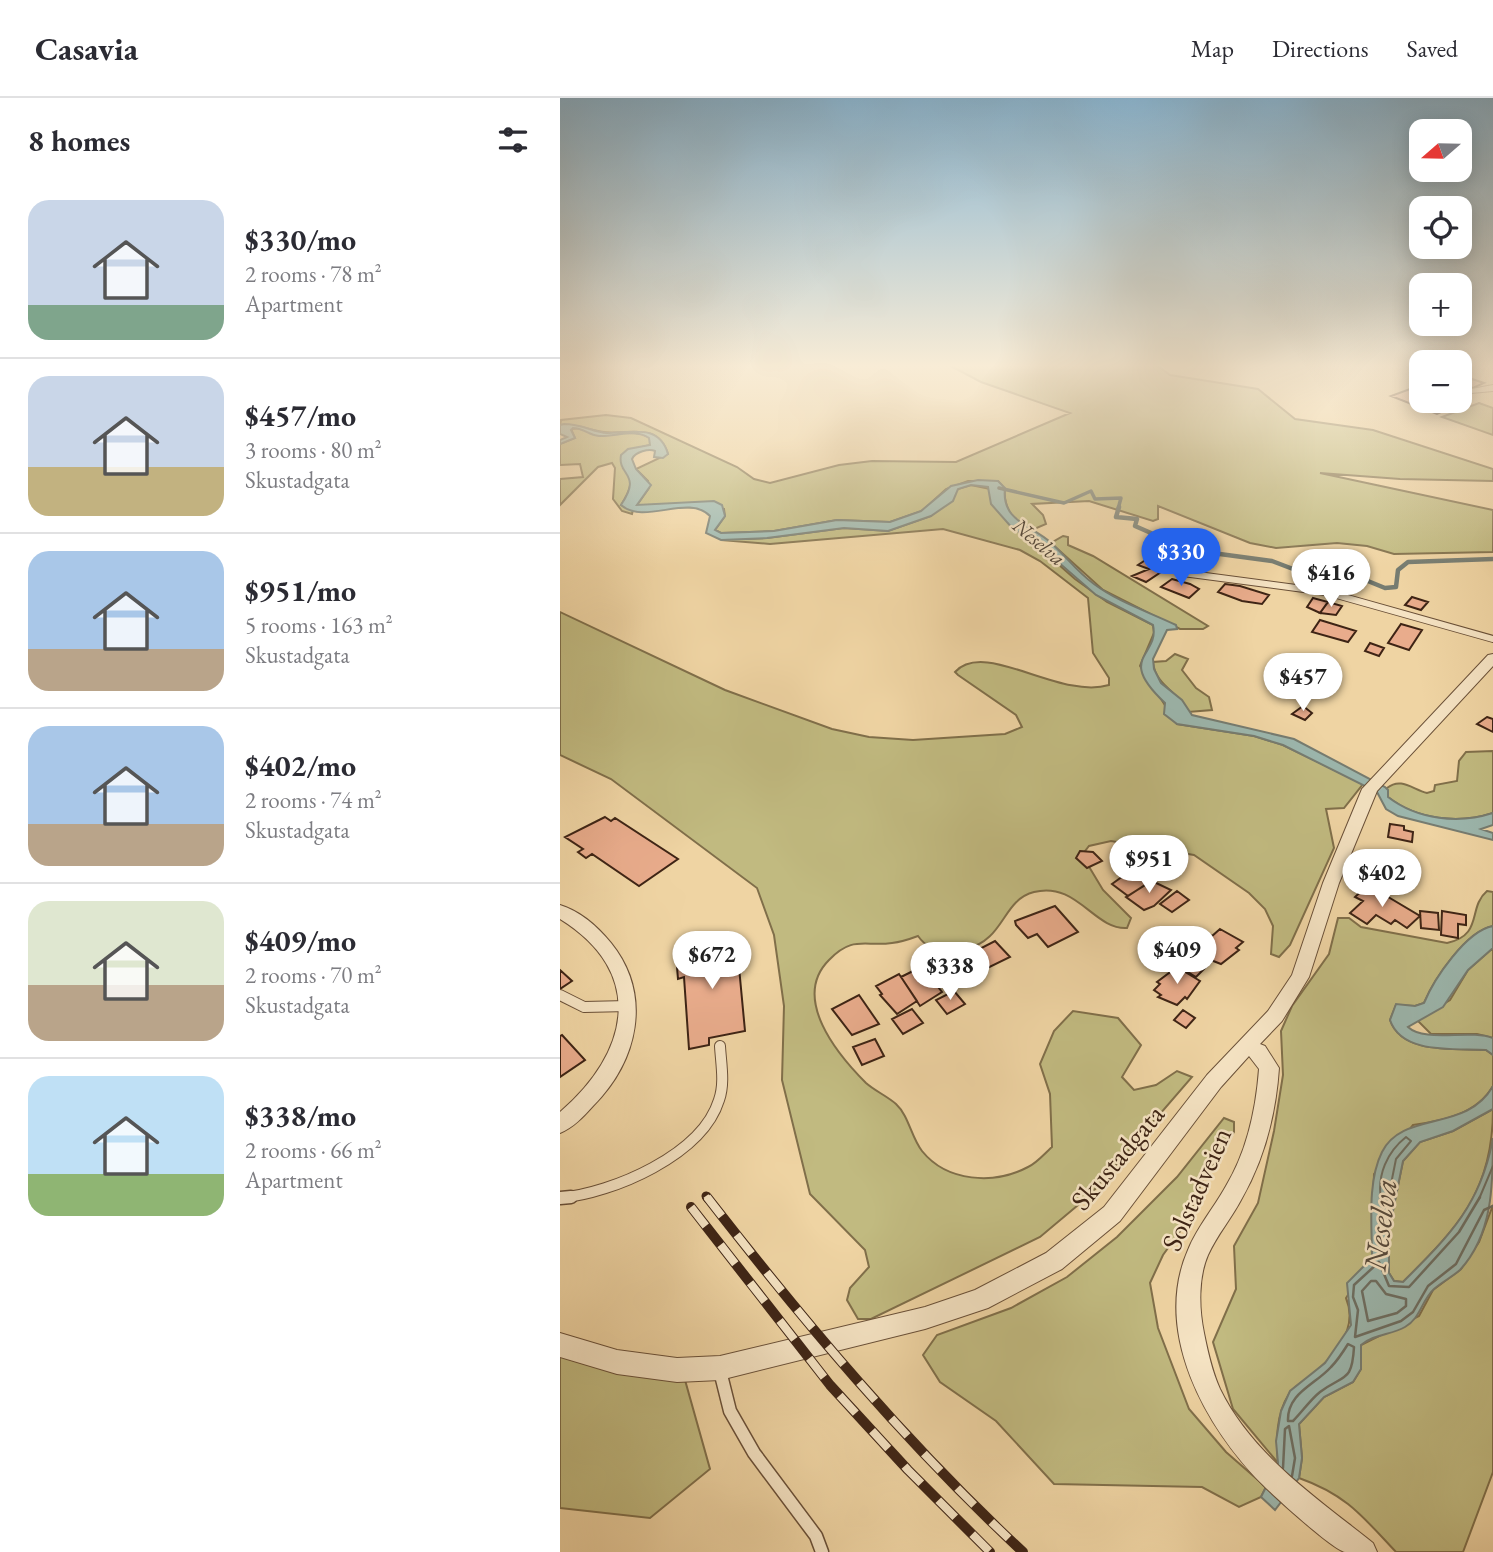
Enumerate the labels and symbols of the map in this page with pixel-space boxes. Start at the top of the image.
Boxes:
north arrow [1409,119,1472,182]
water label: Neselva [1007,511,1071,571]
pin: $330 [1140,528,1222,588]
pin: $416 [1290,550,1372,609]
pin: $457 [1262,654,1344,713]
pin: $951 [1108,836,1190,895]
pin: $402 [1341,850,1423,909]
pin: $409 [1136,926,1218,986]
pin: $672 [671,932,753,991]
pin: $338 [909,942,991,1002]
street label: Skustadgata [1062,1096,1172,1217]
street label: Solstadveien [1153,1121,1239,1256]
water label: Neselva [1353,1177,1406,1274]

